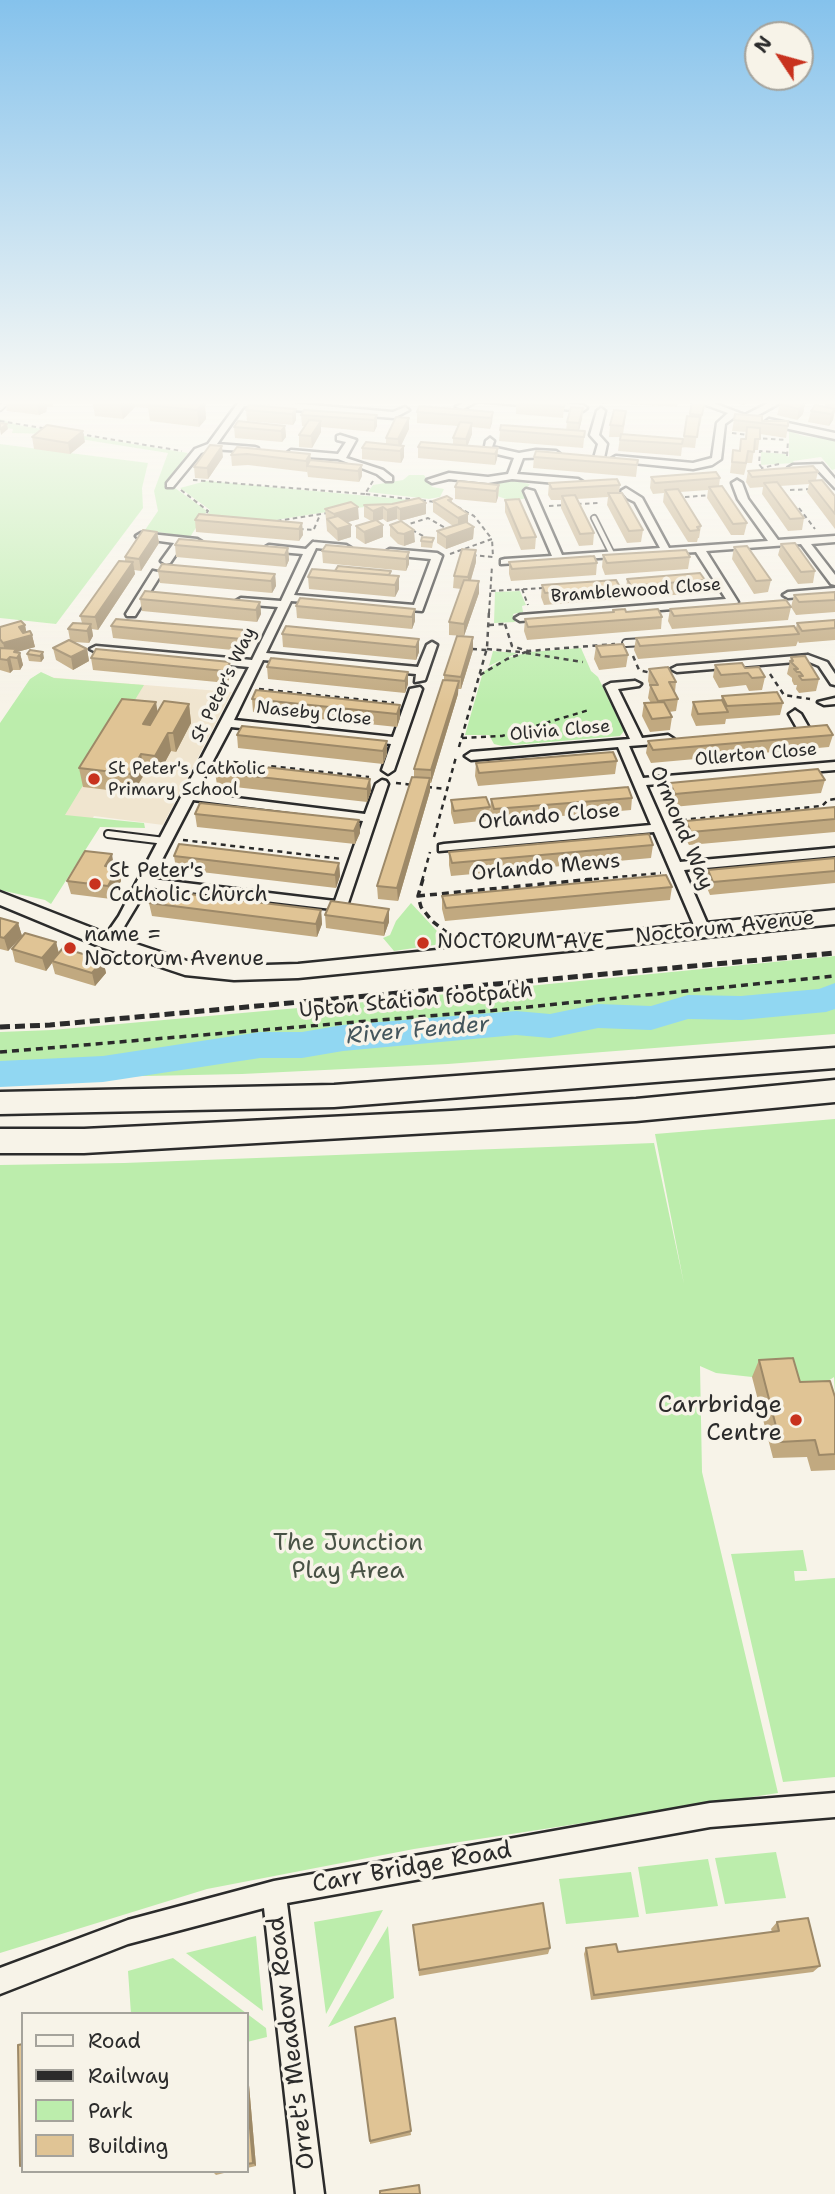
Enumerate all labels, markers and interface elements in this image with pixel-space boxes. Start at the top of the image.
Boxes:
north arrow [744,21,814,91]
text: N [749,31,778,58]
street label: Bramblewood Close [550,574,722,608]
street label: St Peter's Way [187,624,261,746]
street label: Naseby Close [255,697,373,731]
street label: Olivia Close [509,716,611,746]
street label: Ollerton Close [694,739,818,771]
place label: St Peter's Catholic Primary School [108,758,266,800]
street label: Ormond Way [644,762,718,894]
marker: St Peter's Catholic Primary School [86,771,102,787]
street label: Orlando Close [477,798,621,836]
street label: Orlando Mews [471,849,621,887]
place label: St Peter's Catholic Church [109,859,268,909]
marker: St Peter's Catholic Church [87,876,103,892]
street label: Noctorum Avenue [634,906,816,950]
place label: name = Noctorum Avenue [84,923,264,973]
place label: NOCTORUM AVE [437,930,604,956]
marker: NOCTORUM AVE [415,935,431,951]
marker: name = Noctorum Avenue [62,940,78,956]
street label: Upton Station footpath [298,978,534,1024]
water label: River Fender [345,1011,491,1051]
place label: Carrbridge Centre [658,1392,782,1448]
marker: Carrbridge Centre [788,1412,804,1428]
park label: The Junction Play Area [273,1530,423,1586]
street label: Carr Bridge Road [310,1836,514,1900]
street label: Orret's Meadow Road [262,1915,322,2171]
legend [21,2012,248,2173]
text: Road [88,2027,141,2055]
text: Railway [88,2062,170,2090]
text: Park [88,2097,133,2125]
text: Building [88,2132,168,2160]

